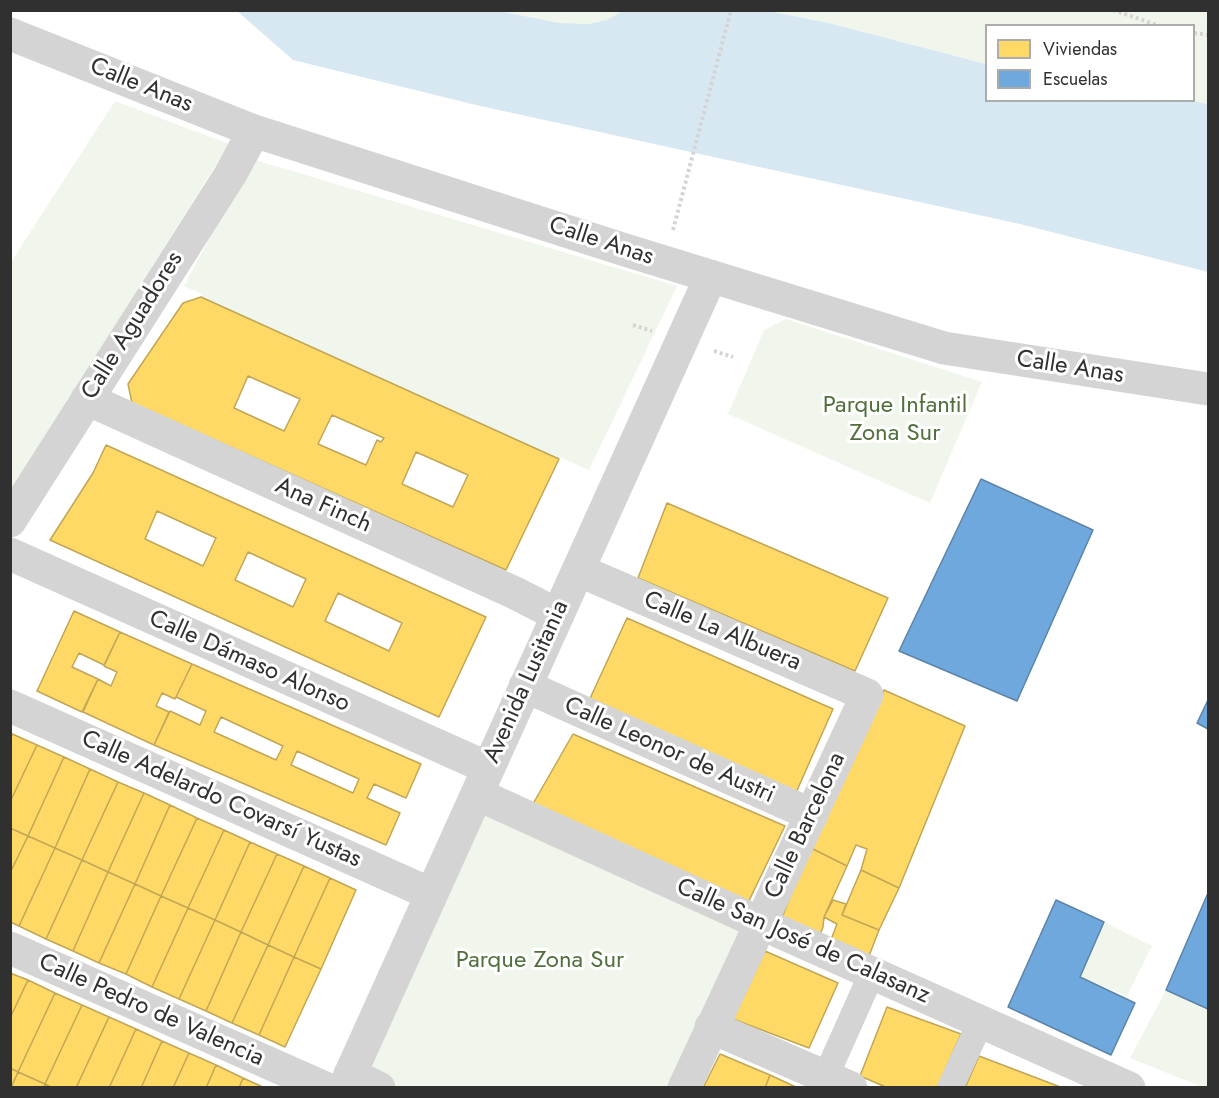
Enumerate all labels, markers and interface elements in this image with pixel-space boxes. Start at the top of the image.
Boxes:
legend [985,24,1195,102]
text: Viviendas [1043,36,1117,62]
street label: Calle Anas [85,52,197,120]
text: Escuelas [1043,66,1108,92]
street label: Calle Anas [545,212,657,272]
street label: Calle Aguadores [76,247,190,405]
street label: Calle Anas [1014,345,1126,391]
park label: Parque Infantil Zona Sur [823,392,967,448]
street label: Ana Finch [271,472,375,540]
street label: Calle La Albuera [639,586,805,678]
street label: Avenida Lusitania [478,596,576,768]
street label: Calle Dámaso Alonso [144,605,354,719]
street label: Calle Leonor de Austri [559,692,779,810]
street label: Calle Adelardo Covarsí Yustas [77,725,365,875]
street label: Calle Barcelona [760,748,852,904]
street label: Calle San José de Calasanz [672,873,934,1011]
park label: Parque Zona Sur [456,947,624,975]
street label: Calle Pedro de Valencia [34,948,268,1074]

